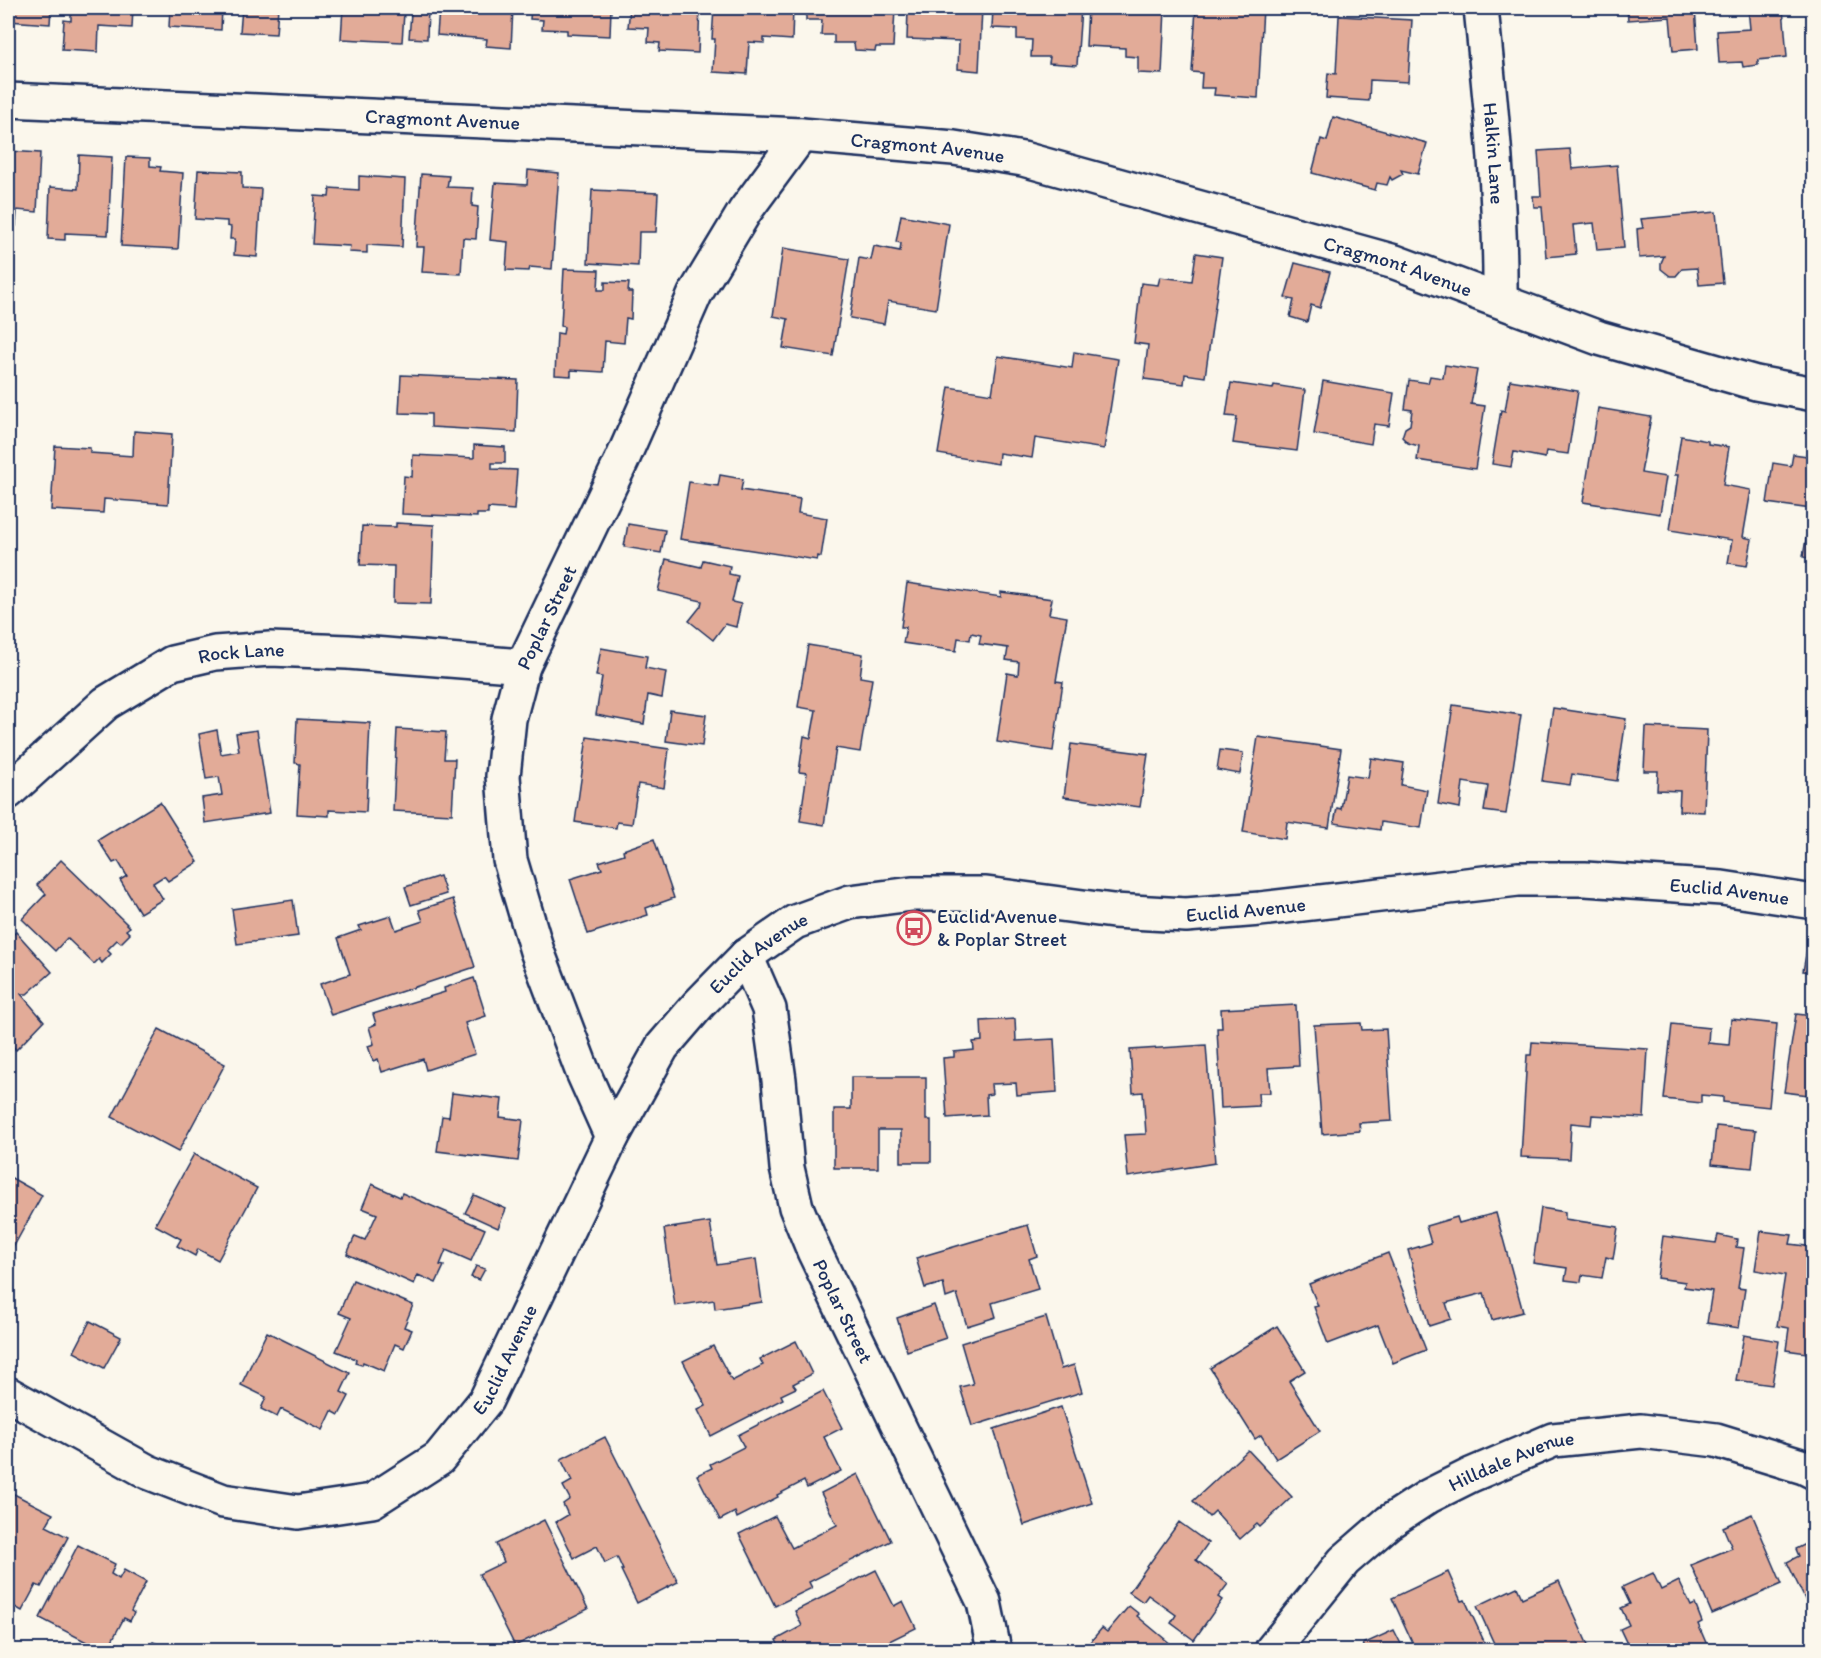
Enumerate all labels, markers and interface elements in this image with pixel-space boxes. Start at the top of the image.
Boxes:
street label: Halkin Lane [1478,101,1510,205]
street label: Cragmont Avenue [365,104,521,135]
street label: Cragmont Avenue [849,127,1006,168]
street label: Cragmont Avenue [1321,231,1475,302]
street label: Poplar Street [511,561,582,673]
street label: Rock Lane [195,637,285,669]
street label: Euclid Avenue [1669,873,1791,910]
street label: Euclid Avenue [1185,892,1307,927]
place label: Euclid Avenue & Poplar Street [937,904,1067,951]
street label: Euclid Avenue [704,906,811,999]
bus stop icon: Euclid Avenue & Poplar Street [896,910,932,946]
street label: Poplar Street [808,1255,878,1367]
street label: Euclid Avenue [467,1301,542,1420]
street label: Hilldale Avenue [1444,1426,1575,1496]

